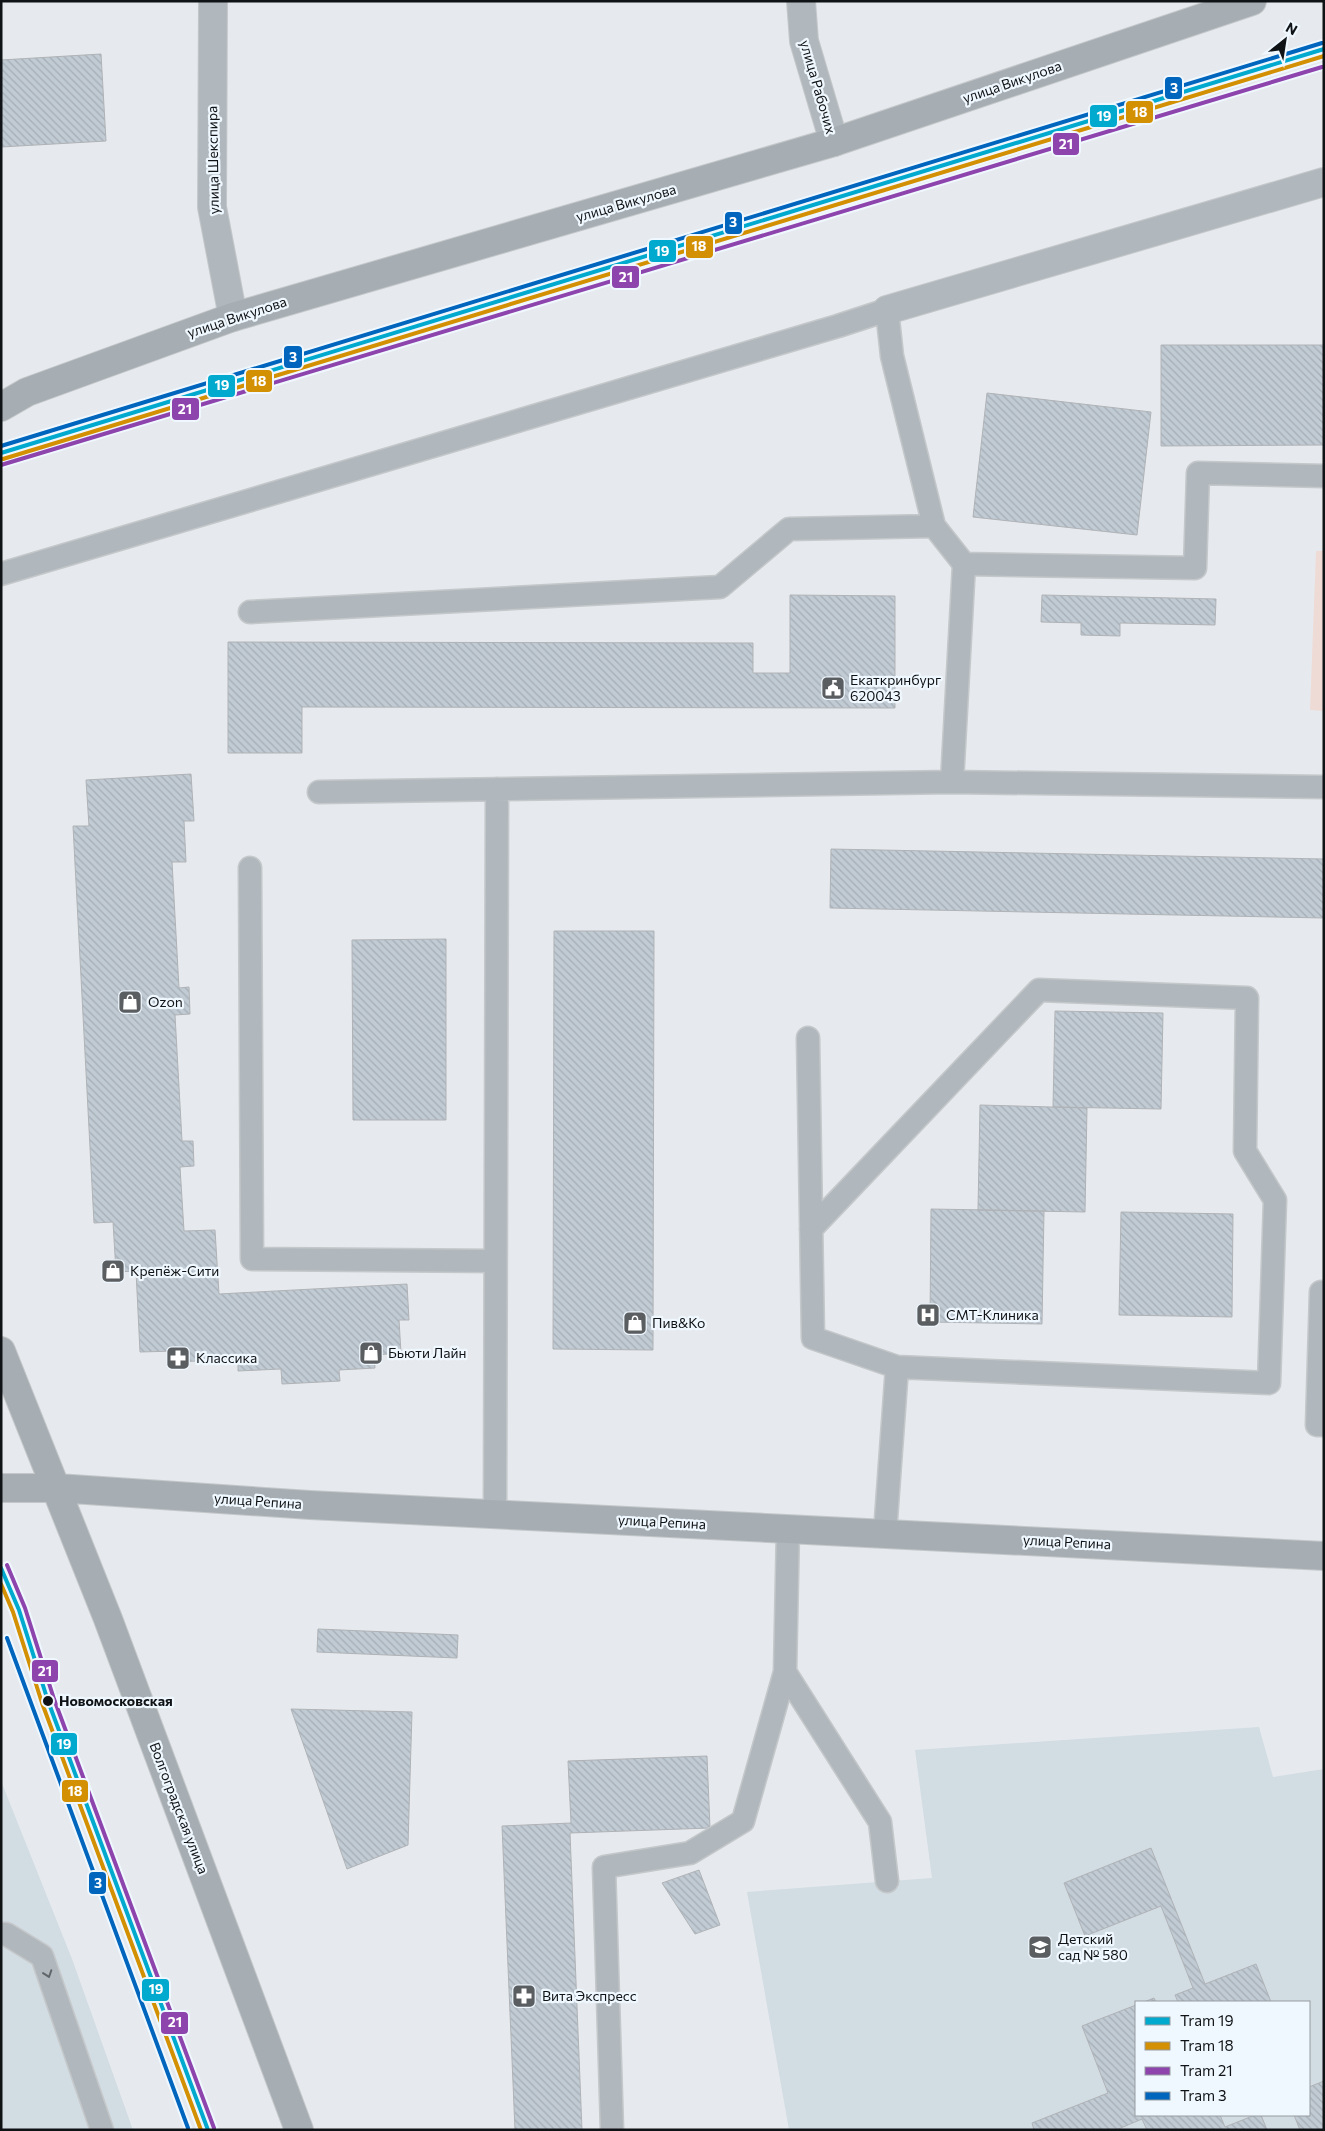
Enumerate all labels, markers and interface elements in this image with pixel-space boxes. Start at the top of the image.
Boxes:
north arrow [1260,15,1310,65]
text: N [1283,18,1301,38]
street label: улица Рабочих [797,38,840,136]
street label: улица Викулова [960,57,1064,106]
line badge: 3 [1164,76,1183,100]
text: 3 [1170,79,1178,96]
line badge: 18 [1125,100,1154,124]
text: 18 [1133,103,1148,120]
line badge: 19 [1089,104,1118,128]
street label: улица Шекспира [203,106,222,214]
text: 19 [1097,107,1112,124]
line badge: 21 [1052,132,1080,156]
text: 21 [1059,135,1073,152]
street label: улица Викулова [574,180,678,225]
line badge: 3 [724,211,743,235]
text: 3 [729,213,737,230]
line badge: 18 [685,235,714,259]
text: 18 [692,237,707,254]
line badge: 19 [648,239,677,263]
text: 19 [655,242,670,259]
line badge: 21 [611,265,640,289]
text: 21 [619,268,633,285]
street label: улица Викулова [185,292,289,341]
line badge: 3 [283,345,303,369]
text: 3 [289,348,297,365]
line badge: 18 [245,369,273,393]
text: 18 [252,372,267,389]
line badge: 19 [207,374,236,398]
text: 19 [215,376,230,393]
line badge: 21 [171,397,200,421]
text: 21 [178,400,192,417]
place label: Екаткринбург 620043 [850,671,941,704]
public building icon: Екаткринбург 620043 [820,675,846,701]
shop icon: Ozon [117,989,143,1015]
place label: Ozon [148,993,183,1010]
shop icon: Крепёж-Сити [100,1258,126,1284]
place label: Крепёж-Сити [130,1262,219,1279]
hospital icon: СМТ-Клиника [915,1302,941,1328]
place label: СМТ-Клиника [946,1306,1039,1323]
shop icon: Пив&Ко [622,1310,648,1336]
place label: Пив&Ко [652,1314,705,1331]
shop icon: Бьюти Лайн [358,1340,384,1366]
place label: Бьюти Лайн [388,1344,466,1361]
pharmacy icon: Классика [165,1345,191,1371]
place label: Классика [196,1349,257,1366]
street label: улица Репина [213,1489,303,1512]
street label: улица Репина [618,1511,706,1532]
street label: улица Репина [1023,1531,1111,1552]
line badge: 21 [31,1659,59,1683]
text: 21 [38,1662,52,1679]
place label: Новомосковская [59,1692,173,1709]
marker: Новомосковская [41,1694,55,1708]
line badge: 19 [50,1732,78,1756]
text: 19 [57,1735,72,1752]
street label: Волгоградская улица [147,1740,212,1876]
line badge: 18 [61,1779,89,1803]
text: 18 [68,1782,83,1799]
line badge: 3 [88,1871,107,1895]
text: 3 [94,1874,102,1891]
place label: Детский сад № 580 [1058,1930,1128,1963]
school or university icon: Детский сад № 580 [1027,1934,1053,1960]
one-way arrow [42,1969,52,1978]
line badge: 19 [141,1978,170,2002]
text: 19 [149,1980,164,1997]
pharmacy icon: Вита Экспресс [511,1983,537,2009]
place label: Вита Экспресс [542,1987,637,2004]
legend [1135,2001,1310,2116]
line badge: 21 [160,2011,189,2035]
text: Tram 19 [1180,2011,1234,2029]
text: 21 [168,2013,182,2030]
text: Tram 18 [1180,2036,1234,2054]
text: Tram 21 [1180,2061,1233,2079]
text: Tram 3 [1180,2086,1227,2104]

